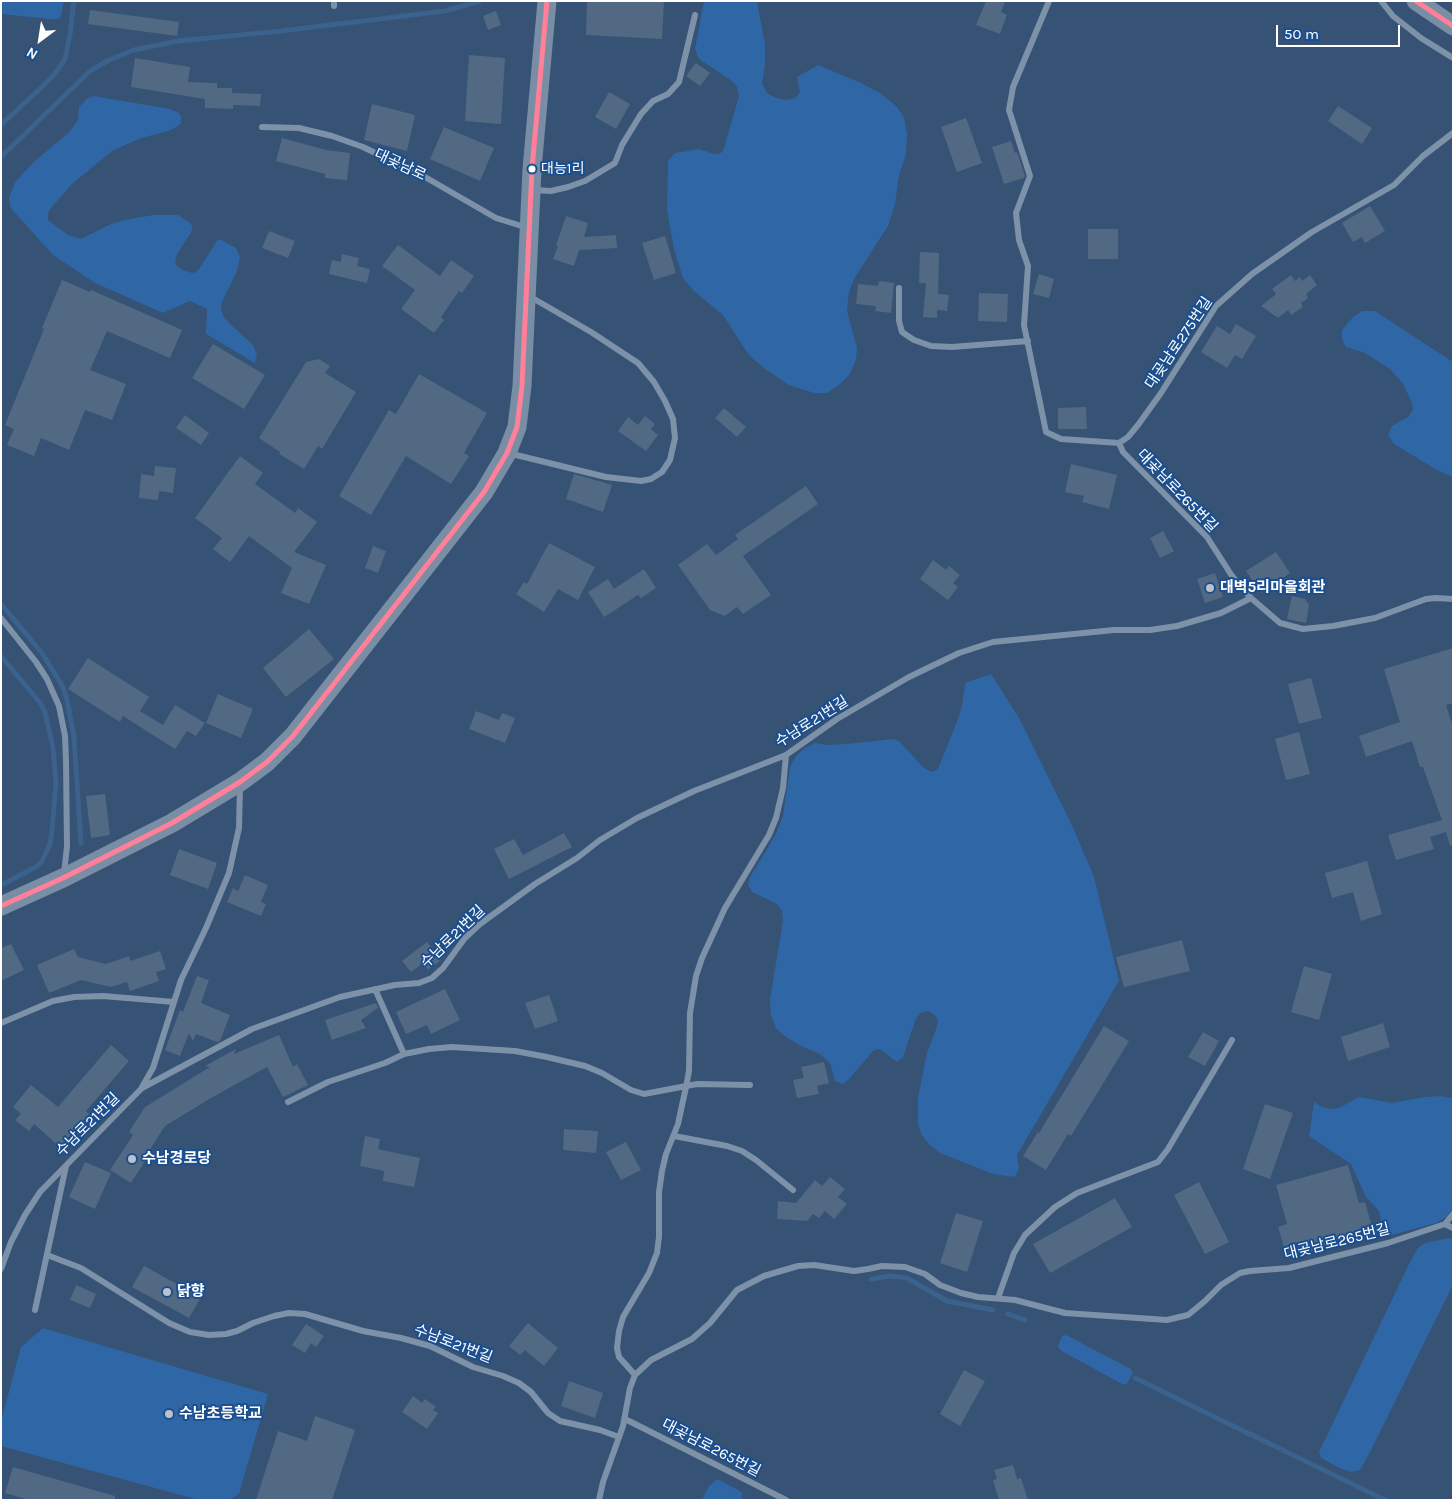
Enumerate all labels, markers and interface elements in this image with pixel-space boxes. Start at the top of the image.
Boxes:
north arrow [15,15,65,65]
scale bar [1279,15,1403,47]
text: 50 m [1284,25,1319,43]
text: N [23,43,41,63]
street label: 대곶남로 [371,145,429,185]
place label: 대능1리 [541,161,584,177]
marker: 대능1리 [527,164,537,174]
street label: 대곶남로275번길 [1142,294,1216,392]
street label: 대곶남로265번길 [1133,446,1221,536]
place label: 대벽5리마을회관 [1220,579,1325,597]
marker: 대벽5리마을회관 [1204,582,1216,594]
street label: 수남로21번길 [772,692,852,752]
street label: 수남로21번길 [417,902,489,972]
street label: 수남로21번길 [52,1089,124,1161]
place label: 수남경로당 [142,1150,211,1168]
marker: 수남경로당 [126,1153,138,1165]
street label: 대곶남로265번길 [1282,1220,1392,1264]
place label: 닭향 [177,1283,205,1301]
marker: 닭향 [161,1286,173,1298]
street label: 수남로21번길 [411,1321,495,1367]
place label: 수남초등학교 [179,1405,262,1423]
marker: 수남초등학교 [163,1408,175,1420]
street label: 대곶남로265번길 [659,1415,763,1481]

